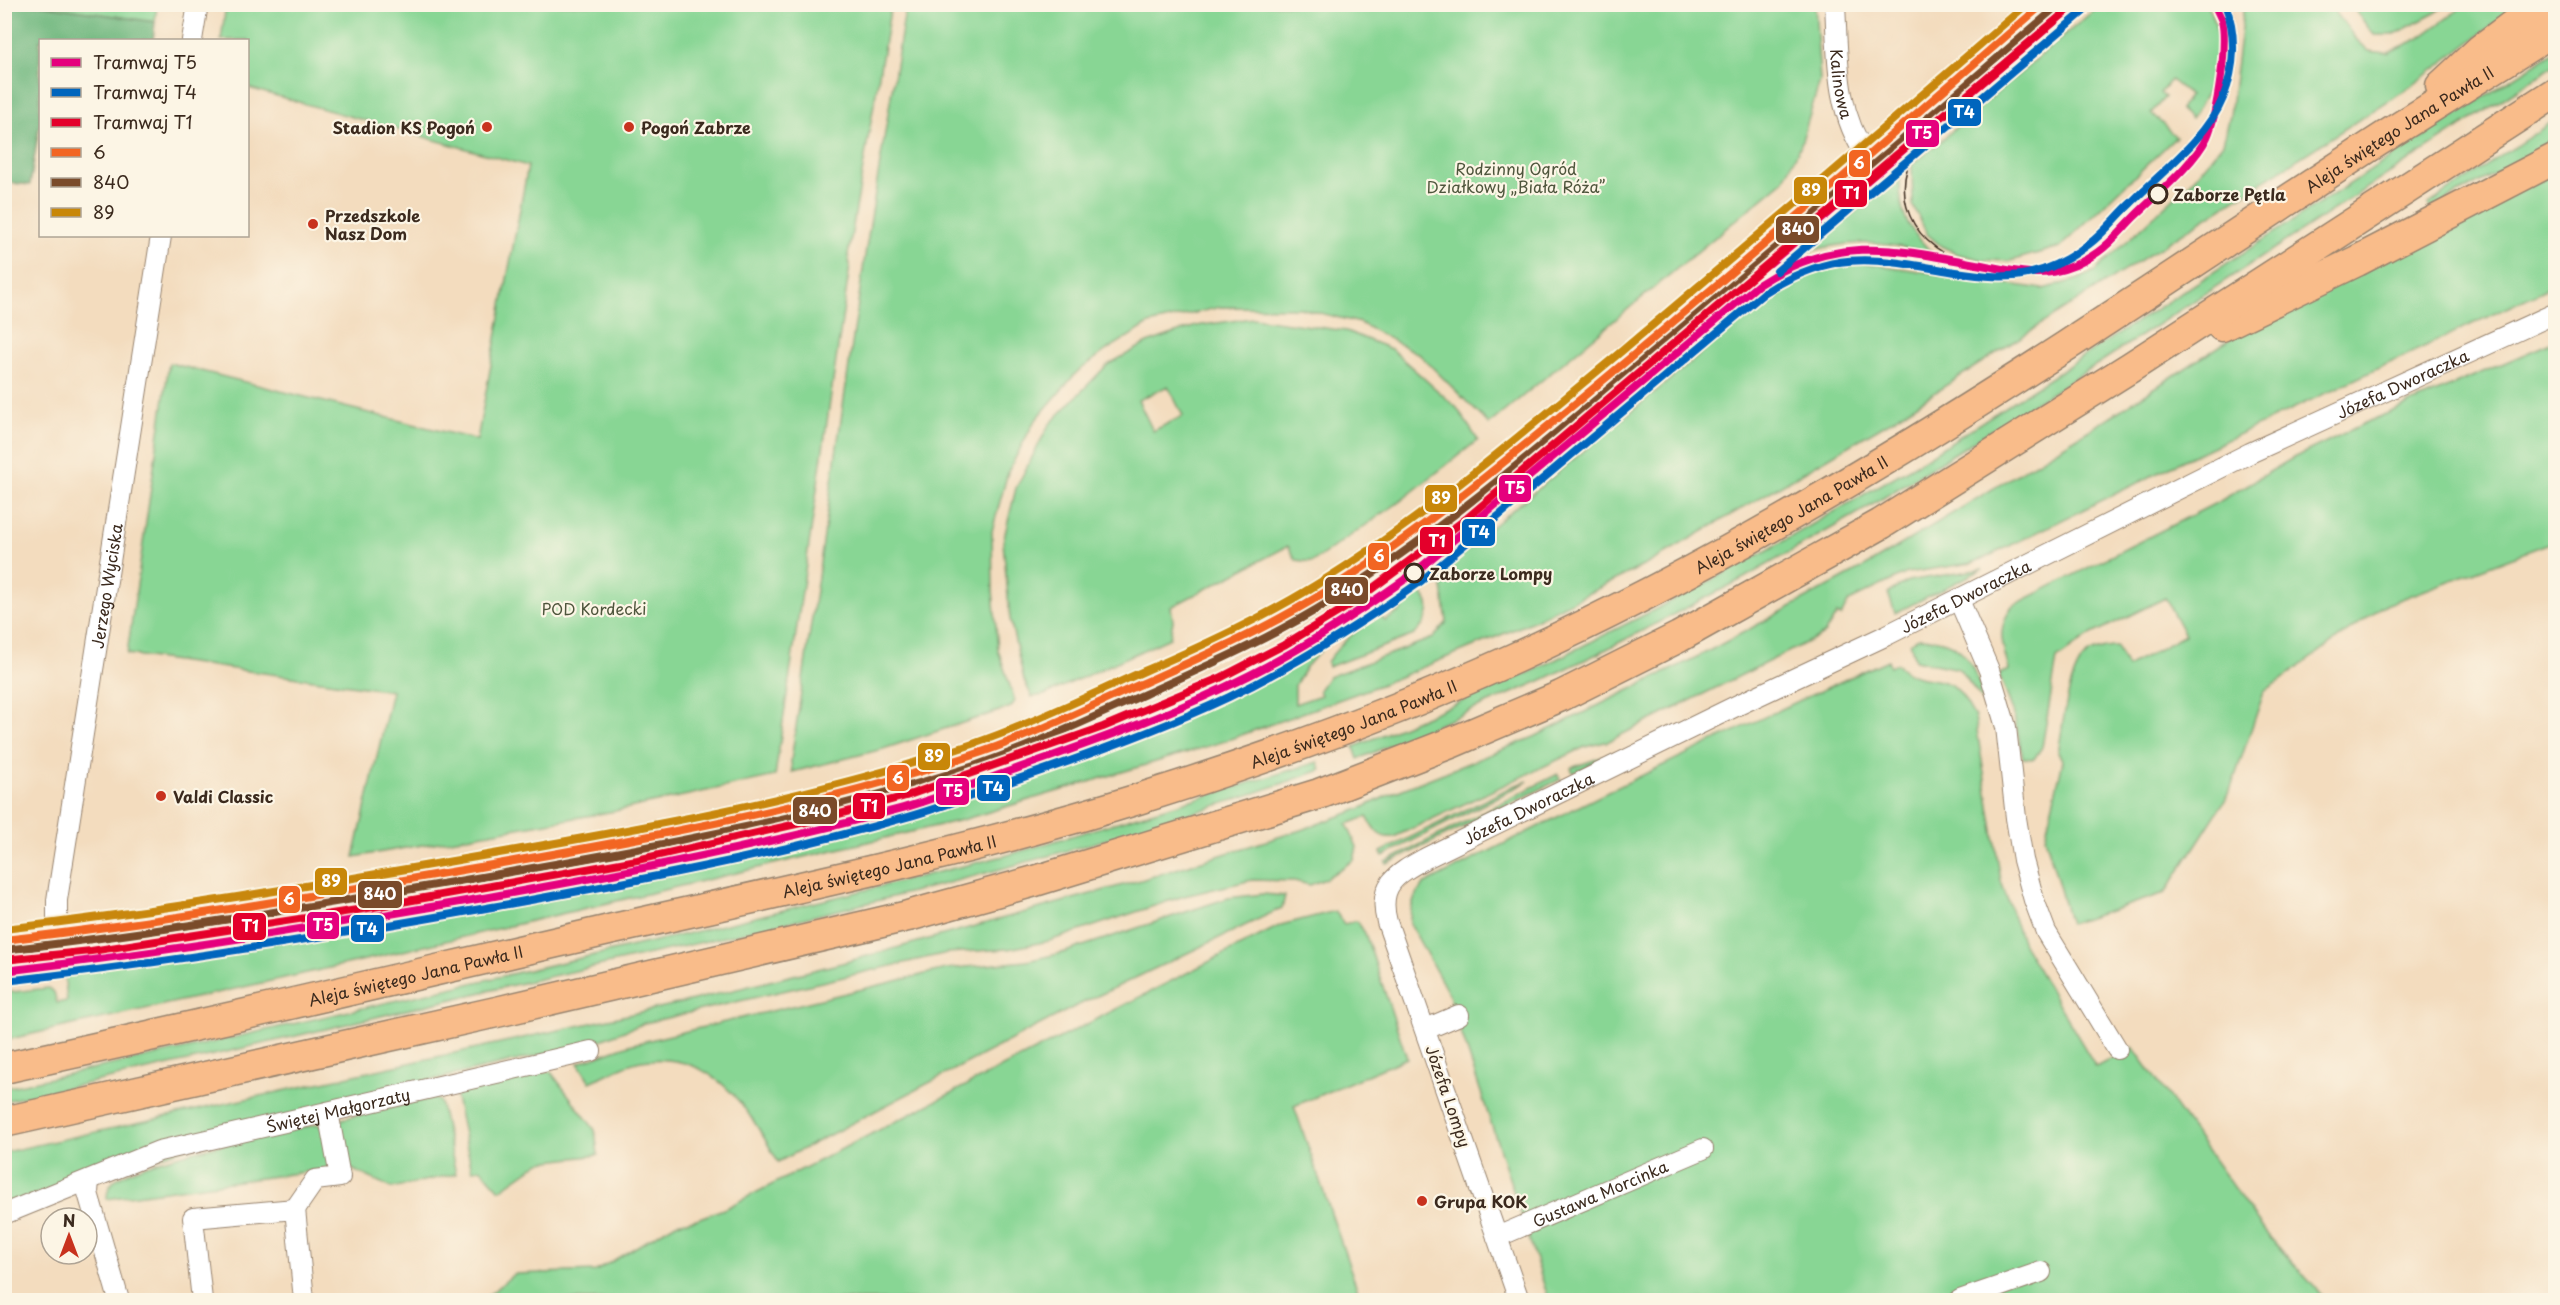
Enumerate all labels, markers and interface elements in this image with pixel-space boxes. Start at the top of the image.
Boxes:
legend [39,39,249,237]
text: Tramwaj T5 [93,48,197,75]
street label: Kalinowa [1825,48,1859,122]
street label: Aleja świętego Jana Pawła II [2300,60,2498,198]
text: Tramwaj T4 [93,78,197,105]
line badge: T4 [1947,98,1982,127]
text: T4 [1953,99,1975,123]
text: Tramwaj T1 [93,108,193,135]
place label: Stadion KS Pogoń [332,115,475,139]
place label: Pogoń Zabrze [641,115,751,139]
line badge: T5 [1905,119,1940,148]
marker: Stadion KS Pogoń [480,120,494,134]
marker: Pogoń Zabrze [622,120,636,134]
text: T5 [1912,120,1932,144]
text: 6 [93,138,106,165]
line badge: 6 [1848,149,1871,178]
text: 6 [1853,150,1865,174]
park label: Rodzinny Ogród Działkowy „Biała Róża” [1427,156,1605,198]
text: 840 [93,168,129,195]
line badge: 89 [1793,176,1828,205]
text: 89 [1801,177,1821,201]
line badge: T1 [1834,179,1868,208]
text: T1 [1842,180,1860,204]
place label: Zaborze Pętla [2173,182,2286,206]
marker: Zaborze Pętla [2148,184,2168,204]
text: 89 [93,198,115,225]
place label: Przedszkole Nasz Dom [325,203,420,245]
line badge: 840 [1775,215,1820,244]
text: 840 [1782,216,1815,240]
marker: Przedszkole Nasz Dom [306,217,320,231]
street label: Józefa Dworaczka [2332,343,2472,424]
street label: Aleja świętego Jana Pawła II [1690,449,1892,579]
line badge: T5 [1498,474,1532,503]
text: T5 [1505,475,1525,499]
line badge: 89 [1424,484,1458,513]
text: 89 [1431,485,1451,509]
line badge: T4 [1461,518,1496,547]
text: T4 [1468,519,1490,543]
street label: Jerzego Wyciska [85,522,128,650]
line badge: T1 [1419,526,1454,555]
text: T1 [1428,528,1446,552]
line badge: 6 [1367,542,1390,571]
text: 6 [1373,543,1385,567]
street label: Józefa Dworaczka [1896,553,2035,639]
place label: Zaborze Lompy [1429,561,1552,585]
marker: Zaborze Lompy [1404,563,1424,583]
line badge: 840 [1324,576,1369,605]
text: 840 [1331,577,1364,601]
park label: POD Kordecki [541,596,647,620]
street label: Aleja świętego Jana Pawła II [1247,673,1460,774]
line badge: 89 [917,742,951,771]
text: 89 [924,743,944,767]
line badge: 6 [886,764,910,792]
text: 6 [892,765,904,789]
street label: Józefa Dworaczka [1459,766,1598,850]
line badge: T4 [976,774,1011,802]
text: T4 [982,775,1004,799]
line badge: T5 [935,777,970,806]
text: T5 [943,778,963,802]
place label: Valdi Classic [173,784,274,808]
marker: Valdi Classic [154,789,168,803]
line badge: T1 [852,792,886,820]
text: T1 [860,793,878,817]
line badge: 840 [792,796,838,825]
text: 840 [799,798,832,822]
street label: Aleja świętego Jana Pawła II [780,828,999,903]
line badge: 89 [314,867,348,896]
text: 89 [321,868,341,892]
line badge: 840 [357,880,403,909]
text: 840 [364,881,397,905]
line badge: 6 [278,885,301,914]
text: 6 [283,886,295,910]
line badge: T5 [306,911,340,940]
line badge: T1 [232,912,267,941]
text: T5 [313,912,333,936]
text: T1 [241,913,259,937]
line badge: T4 [350,914,385,943]
text: T4 [356,916,378,940]
street label: Aleja świętego Jana Pawła II [306,938,525,1011]
street label: Józefa Lompy [1420,1042,1478,1150]
street label: Świętej Małgorzaty [264,1081,412,1138]
street label: Gustawa Morcinka [1528,1153,1672,1233]
place label: Grupa KOK [1434,1189,1527,1213]
marker: Grupa KOK [1415,1194,1429,1208]
north arrow [39,1206,99,1266]
text: N [63,1208,75,1232]

